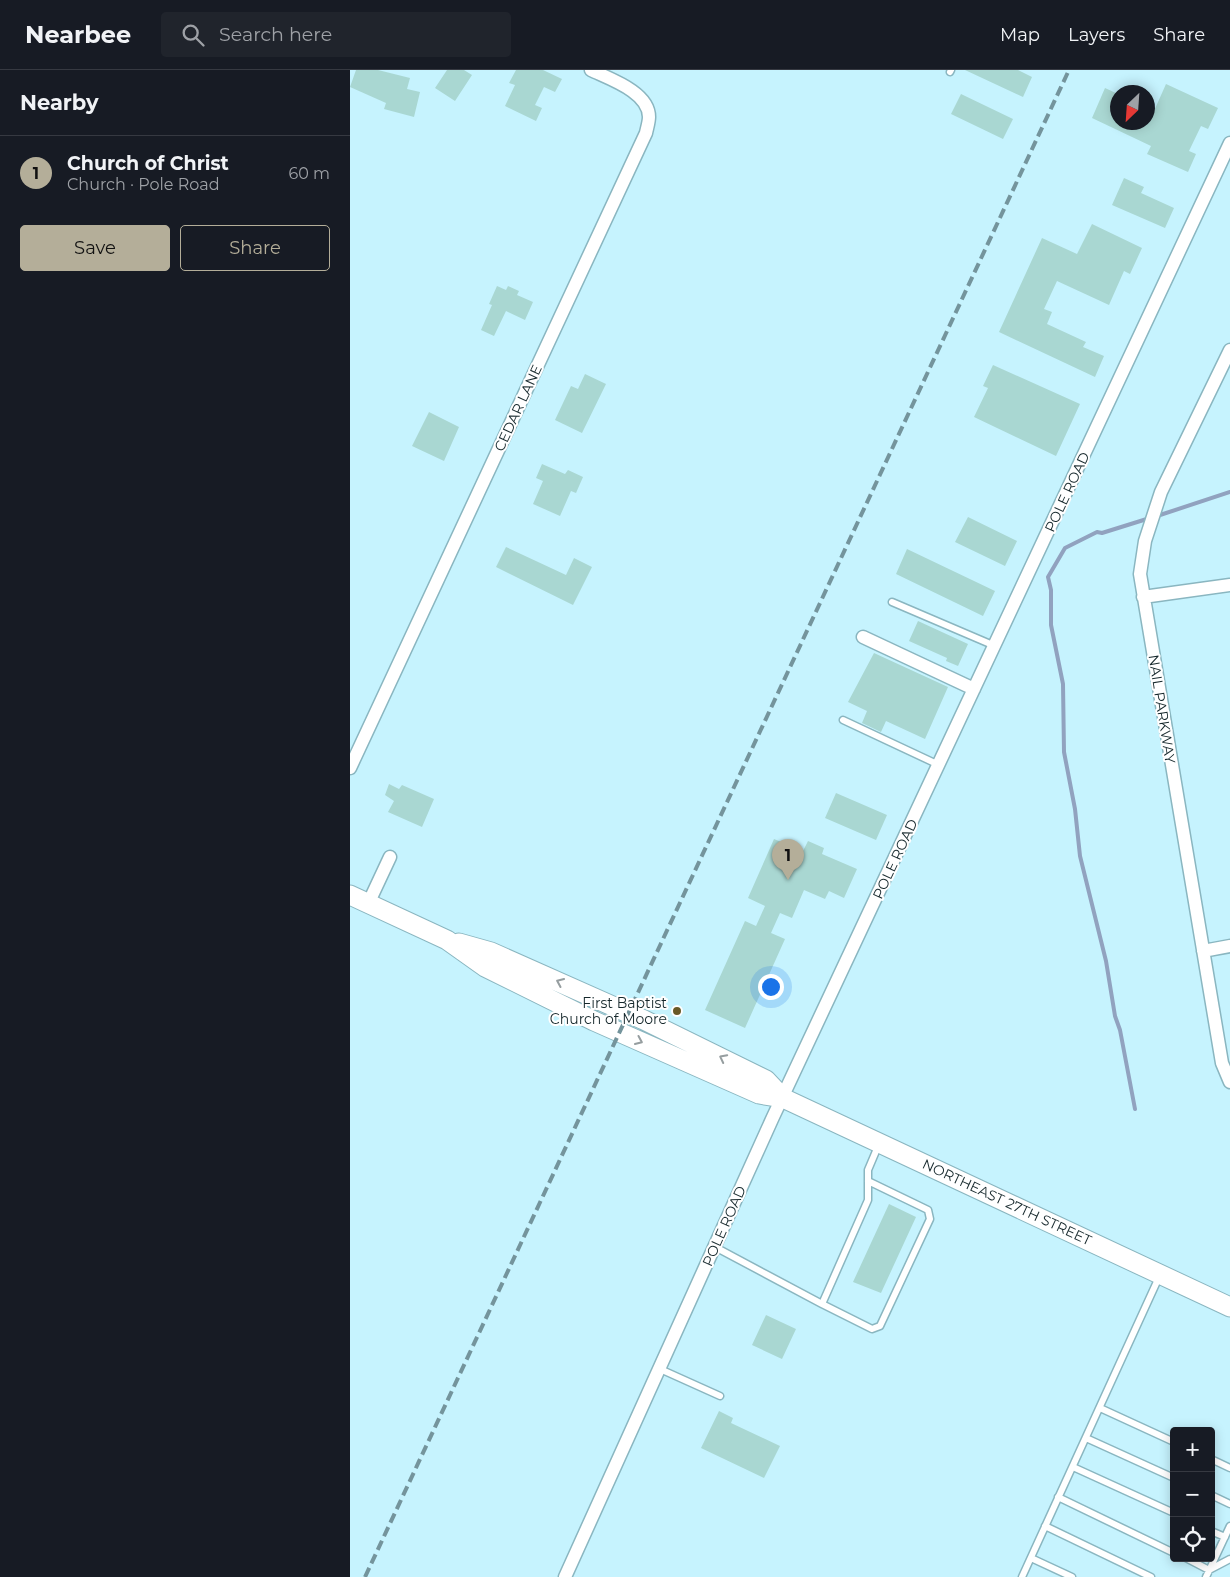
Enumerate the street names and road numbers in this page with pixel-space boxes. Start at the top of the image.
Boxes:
street label: CEDAR LANE [490,362,546,454]
street label: POLE ROAD [1041,449,1093,535]
street label: NAIL PARKWAY [1145,653,1179,765]
street label: POLE ROAD [869,816,921,902]
street label: NORTHEAST 27TH STREET [919,1155,1095,1249]
street label: POLE ROAD [698,1183,750,1269]

